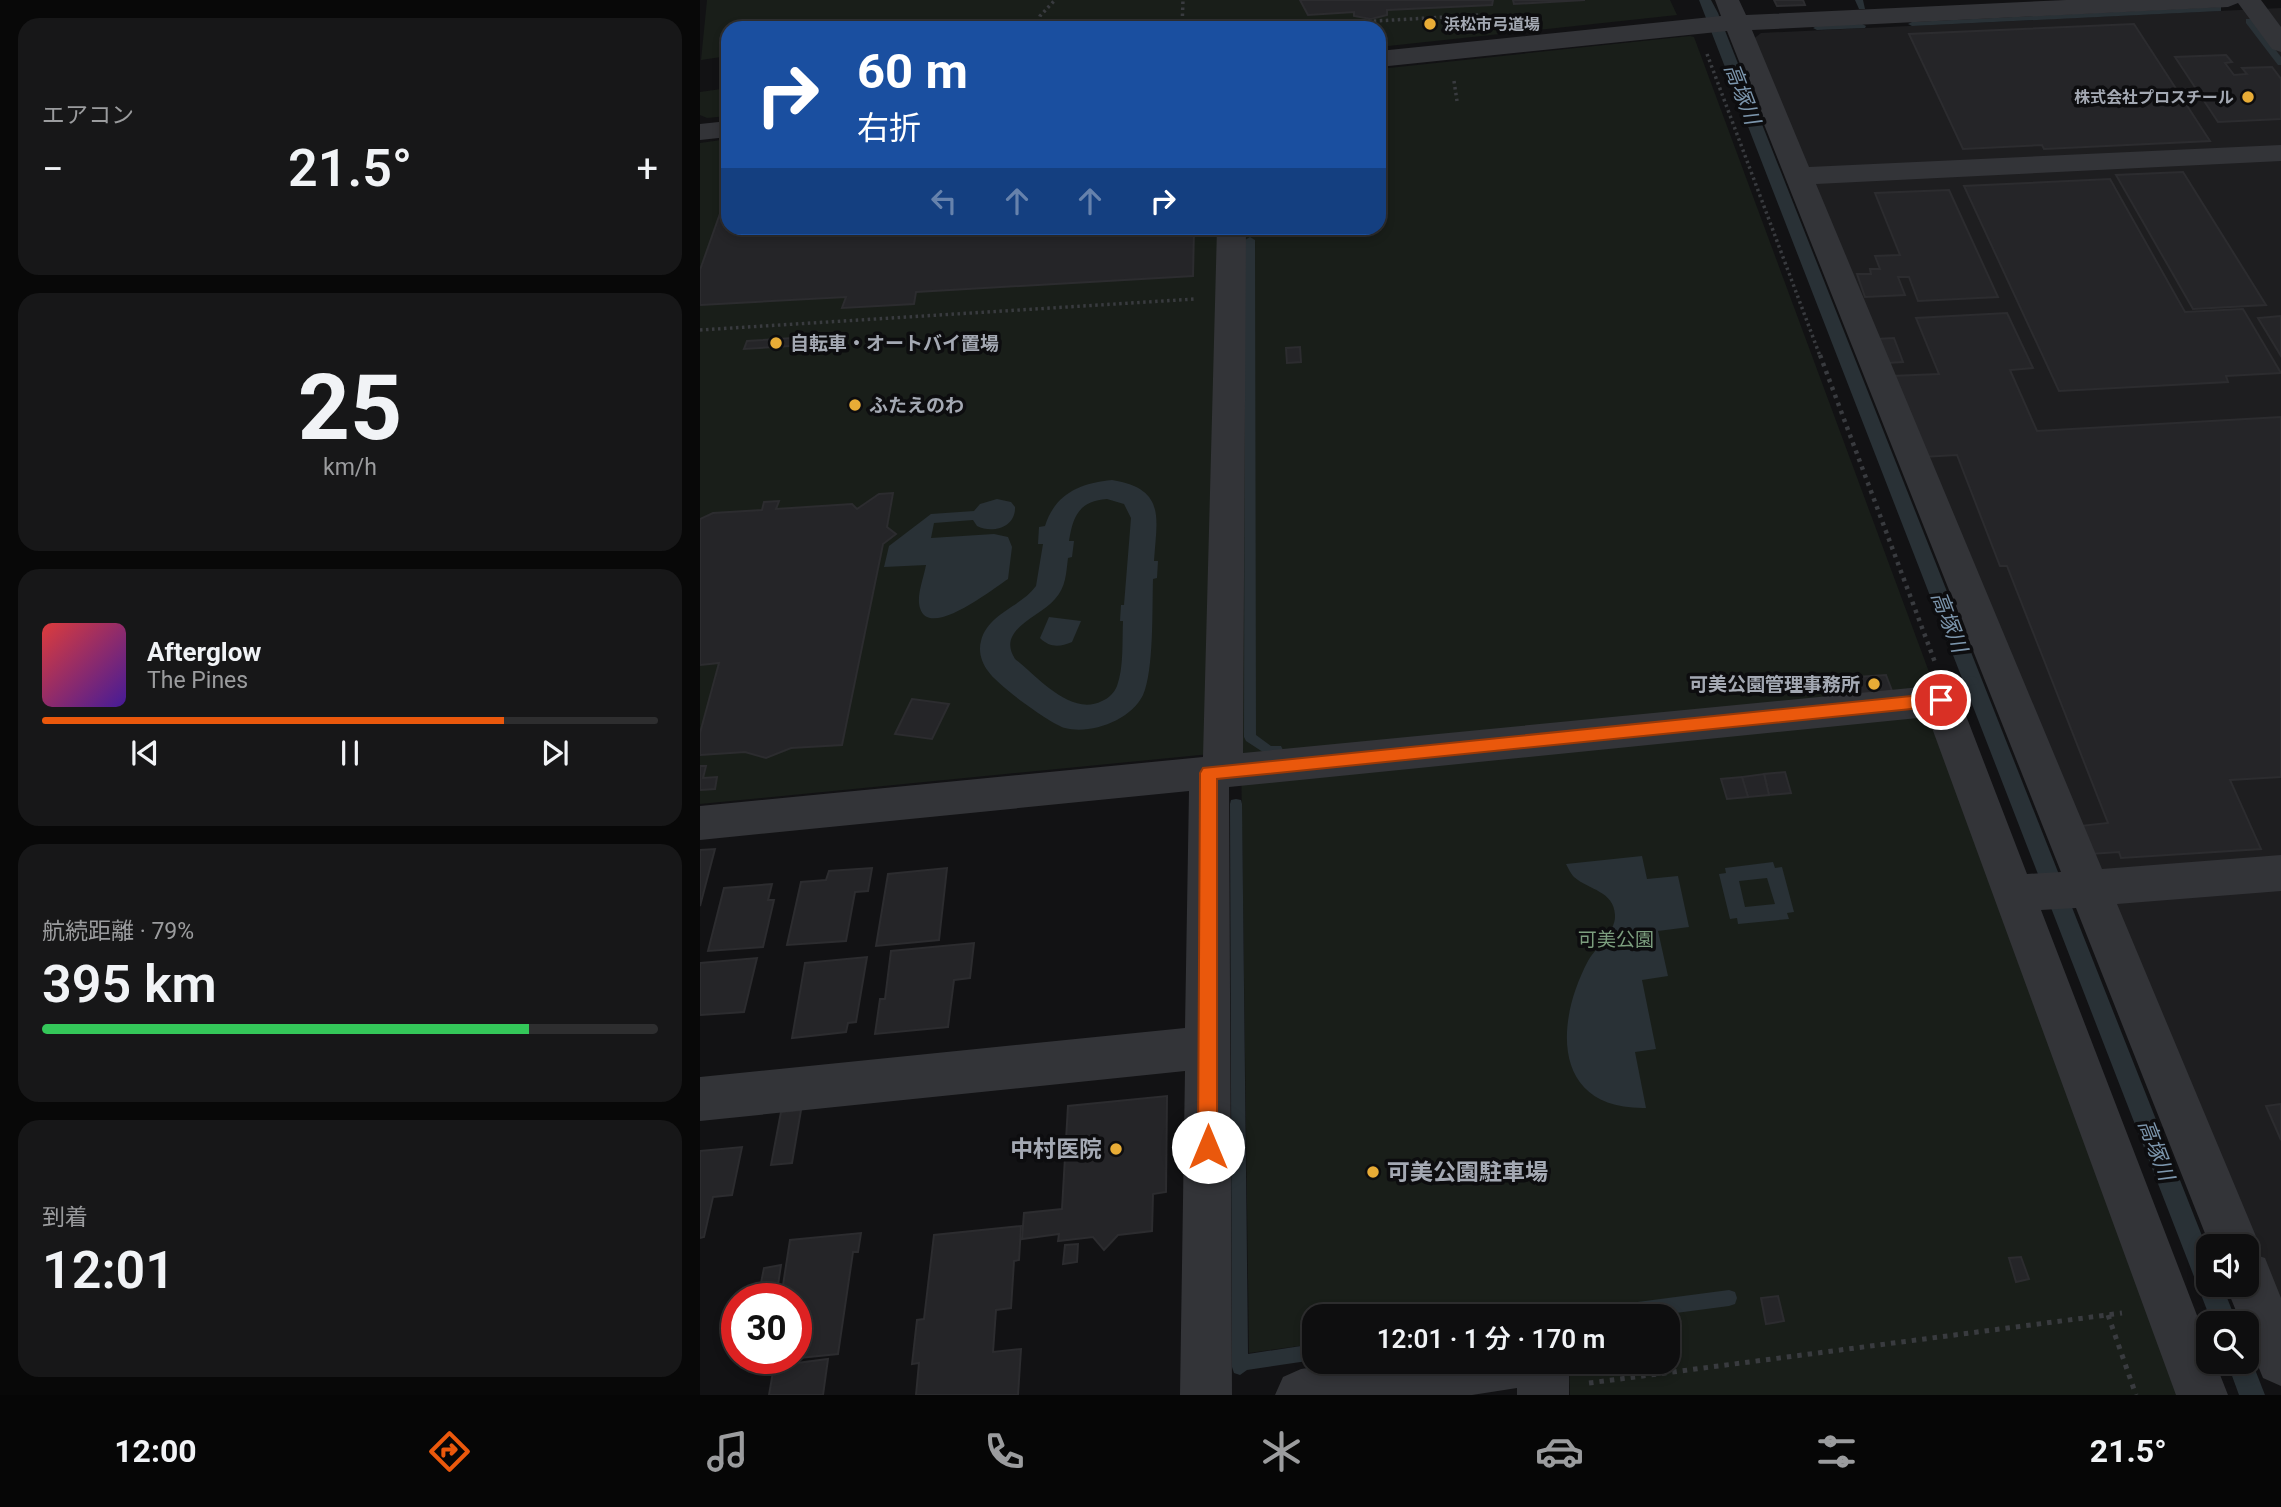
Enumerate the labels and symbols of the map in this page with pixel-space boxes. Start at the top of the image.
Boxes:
place label: 浜松市弓道場 [1444,15,1540,34]
marker: 浜松市弓道場 [1422,16,1438,32]
water label: 高塚川 [1720,60,1765,130]
place label: 株式会社プロスチール [2074,88,2234,107]
marker: 株式会社プロスチール [2240,89,2256,105]
place label: 自転車・オートバイ置場 [790,332,999,355]
marker: 自転車・オートバイ置場 [768,335,784,351]
place label: ふたえのわ [869,394,964,417]
marker: ふたえのわ [847,397,863,413]
water label: 高塚川 [1927,588,1972,658]
pin [1911,670,1971,730]
place label: 可美公園管理事務所 [1689,673,1860,696]
marker: 可美公園管理事務所 [1866,676,1882,692]
park label: 可美公園 [1578,928,1654,951]
position arrow [1171,1110,1245,1184]
water label: 高塚川 [2134,1116,2179,1186]
place label: 中村医院 [1010,1136,1102,1163]
marker: 中村医院 [1108,1141,1124,1157]
place label: 可美公園駐車場 [1387,1159,1548,1186]
marker: 可美公園駐車場 [1365,1164,1381,1180]
speed limit sign: 30 [721,1283,812,1374]

